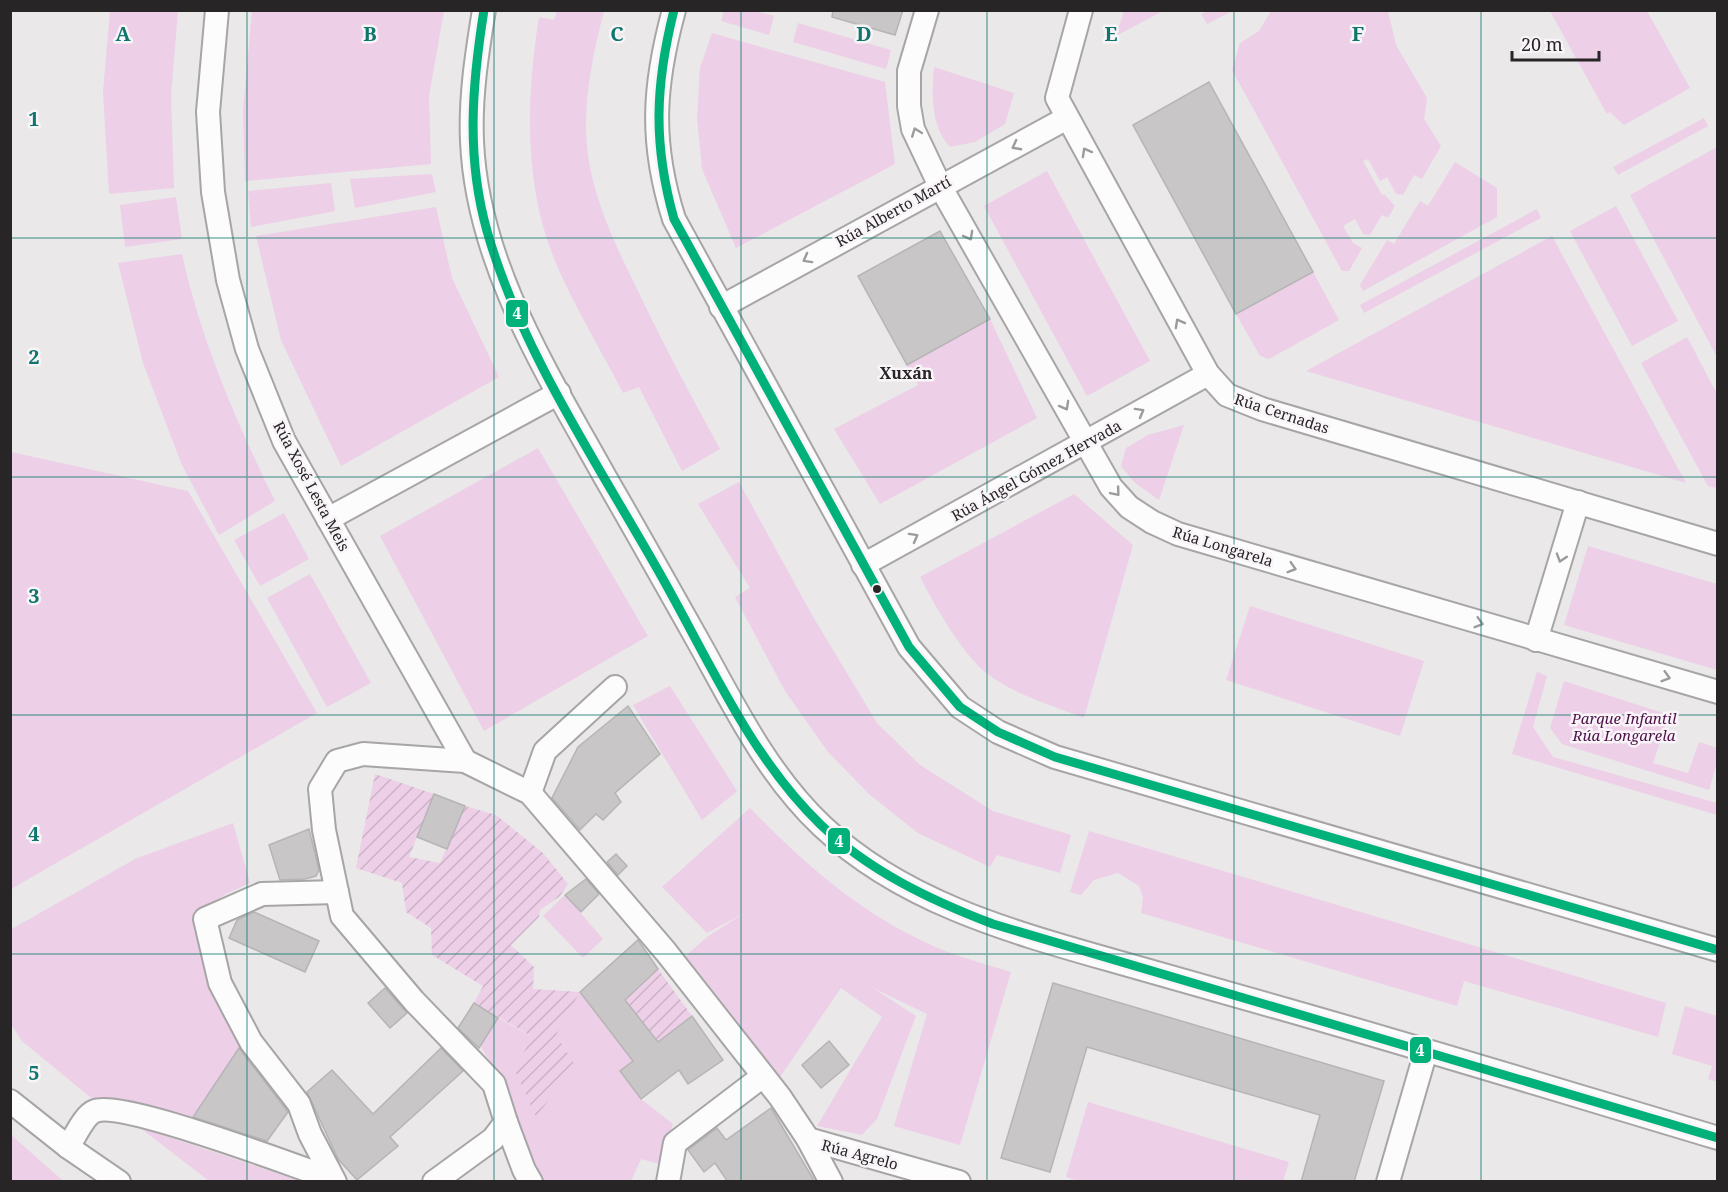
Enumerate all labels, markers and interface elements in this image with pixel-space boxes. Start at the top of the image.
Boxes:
text: A [115,20,131,47]
text: B [363,20,377,47]
text: C [610,20,624,47]
text: D [856,20,872,47]
text: E [1104,20,1118,47]
text: F [1352,20,1364,47]
scale bar [1512,24,1599,62]
text: 20 m [1521,32,1563,56]
text: 1 [28,105,40,132]
one-way arrow [911,128,923,139]
one-way arrow [1011,139,1022,150]
one-way arrow [1082,147,1093,158]
street label: Rúa Alberto Martí [832,171,954,251]
one-way arrow [962,230,973,240]
one-way arrow [803,252,813,263]
line badge: 4 [505,299,529,328]
text: 4 [512,302,522,324]
one-way arrow [1175,318,1187,329]
text: 2 [28,343,40,370]
district label: Xuxán [879,362,933,384]
street label: Rúa Cernadas [1232,388,1332,438]
one-way arrow [1058,400,1069,410]
one-way arrow [1134,408,1144,419]
street label: Rúa Ángel Gómez Hervada [947,415,1125,525]
street label: Rúa Xosé Lesta Meis [269,418,355,555]
one-way arrow [1109,485,1120,496]
street label: Rúa Longarela [1170,521,1276,571]
one-way arrow [908,533,919,544]
one-way arrow [1556,552,1568,563]
one-way arrow [1286,561,1297,573]
text: 3 [28,582,40,609]
unlabelled marker [871,583,883,595]
one-way arrow [1473,616,1484,628]
one-way arrow [1660,670,1671,682]
park label: Parque Infantil Rúa Longarela [1571,708,1677,745]
text: 4 [28,820,40,847]
line badge: 4 [827,827,851,855]
text: 4 [834,830,844,852]
line badge: 4 [1409,1036,1432,1064]
text: 4 [1415,1039,1425,1061]
text: 5 [28,1059,40,1086]
street label: Rúa Agrelo [820,1134,900,1174]

